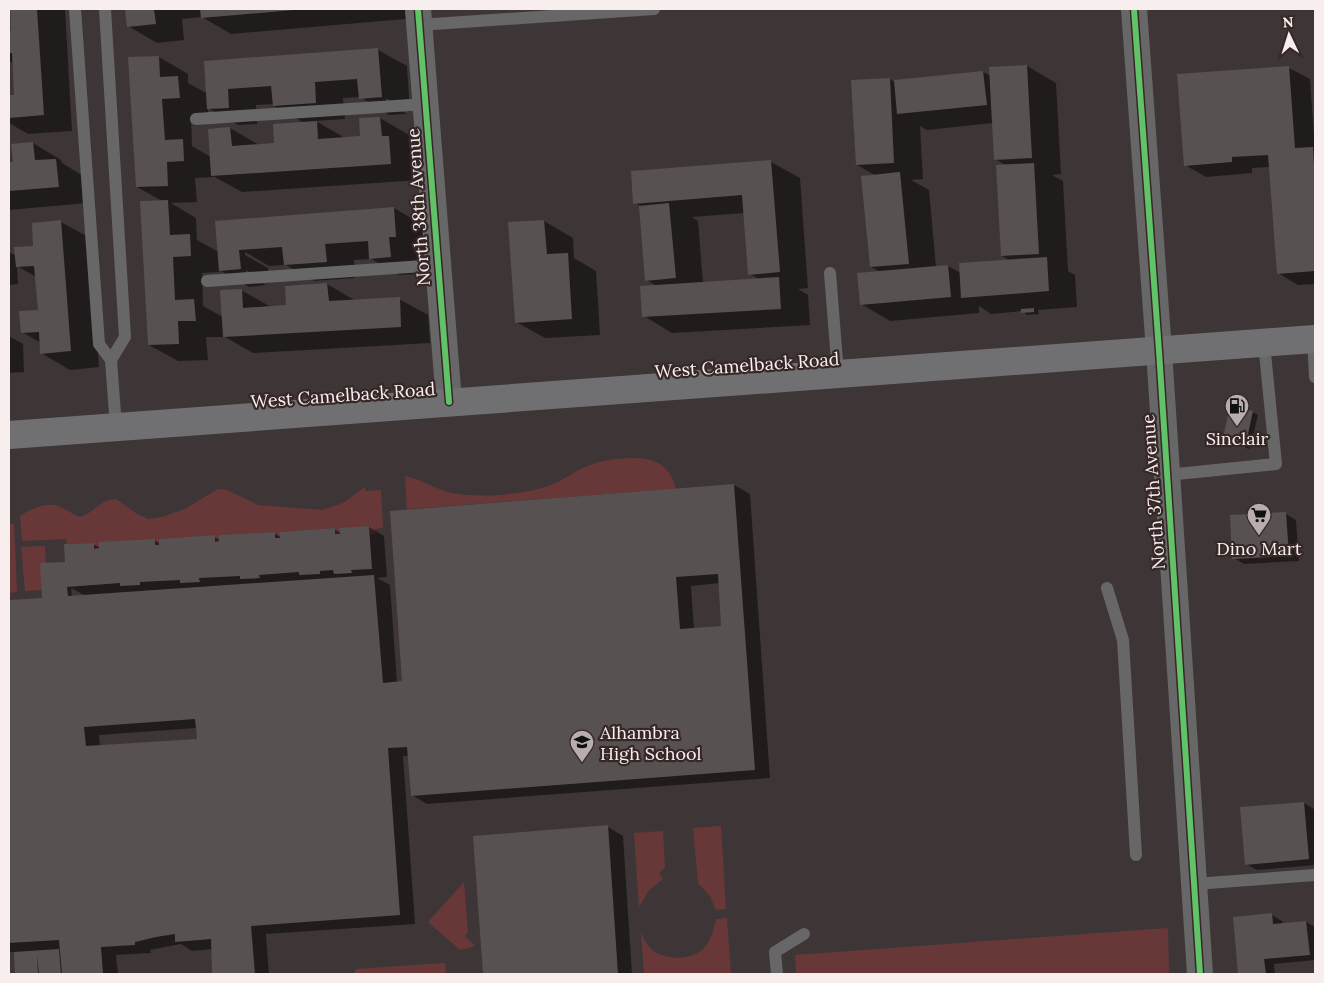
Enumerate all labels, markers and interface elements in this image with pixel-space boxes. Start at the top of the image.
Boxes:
north arrow [1264,10,1314,60]
text: N [1282,13,1294,31]
street label: North 38th Avenue [401,127,435,287]
street label: West Camelback Road [654,347,840,383]
street label: West Camelback Road [250,377,436,413]
fuel station icon: Sinclair [1224,393,1250,427]
street label: North 37th Avenue [1136,413,1170,571]
place label: Sinclair [1206,427,1269,450]
supermarket icon: Dino Mart [1246,502,1272,536]
place label: Dino Mart [1216,537,1302,560]
place label: Alhambra High School [599,721,701,765]
school or university icon: Alhambra High School [569,729,595,763]

